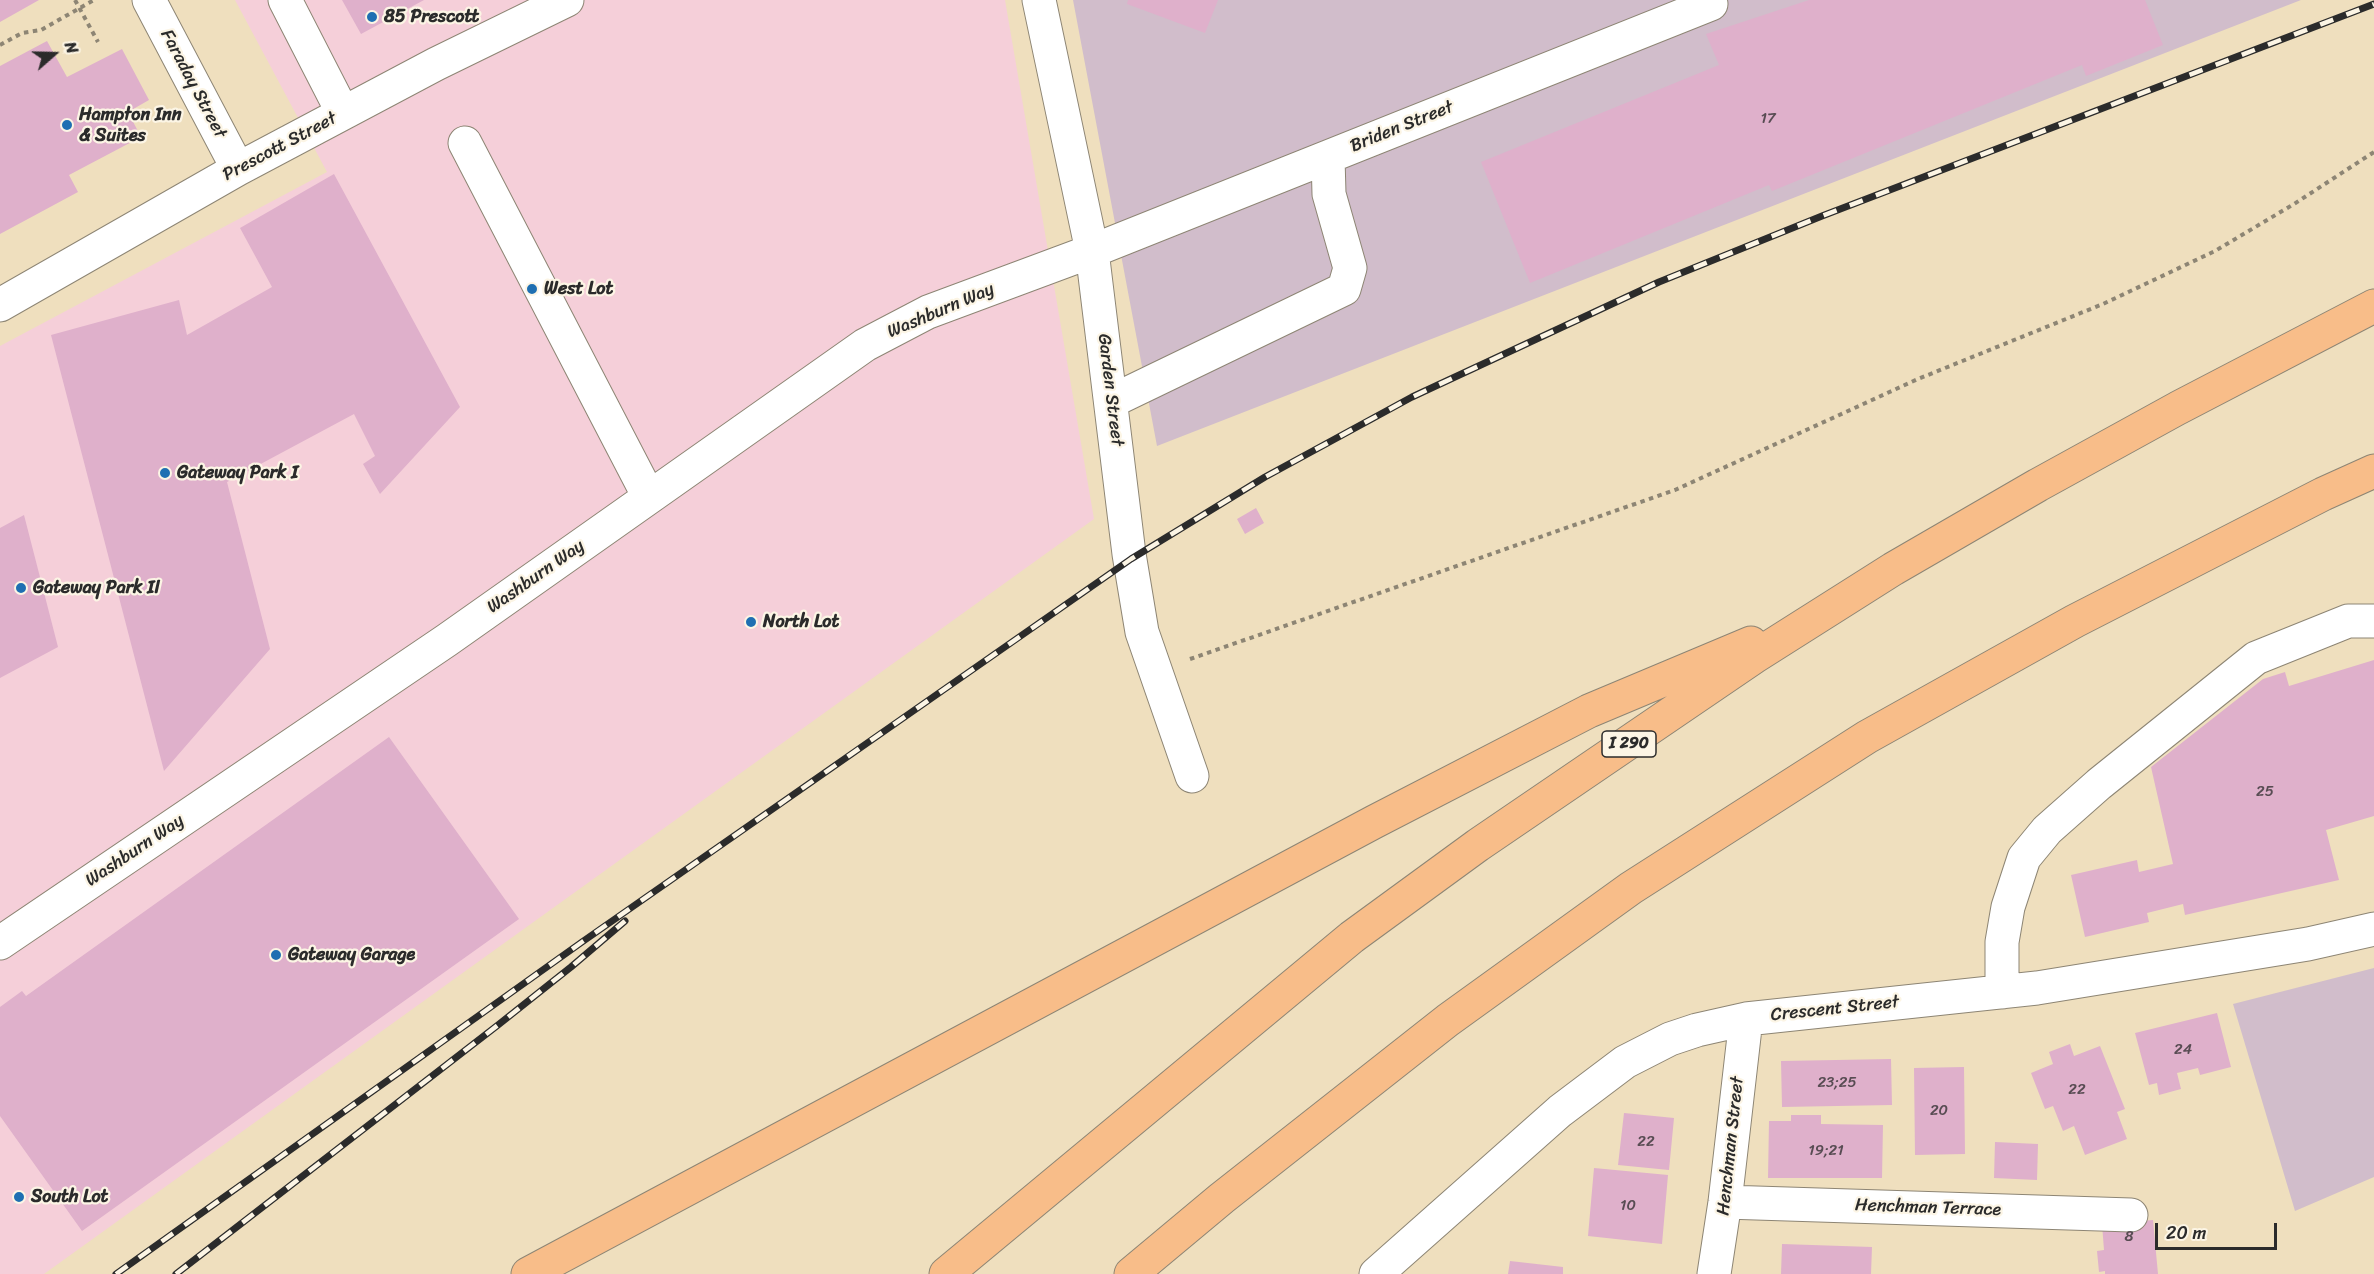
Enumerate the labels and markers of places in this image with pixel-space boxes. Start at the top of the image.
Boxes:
place label: 85 Prescott [384,6,479,28]
marker: 85 Prescott [365,10,379,24]
place label: Hampton Inn & Suites [79,104,181,146]
marker: Hampton Inn & Suites [60,118,74,132]
place label: West Lot [544,278,613,300]
marker: West Lot [525,282,539,296]
place label: Gateway Park I [177,462,298,484]
marker: Gateway Park I [158,466,172,480]
place label: Gateway Park II [33,577,160,599]
marker: Gateway Park II [14,581,28,595]
place label: North Lot [763,611,839,633]
marker: North Lot [744,615,758,629]
place label: Gateway Garage [288,944,415,966]
marker: Gateway Garage [269,948,283,962]
place label: South Lot [31,1186,108,1208]
marker: South Lot [12,1190,26,1204]

